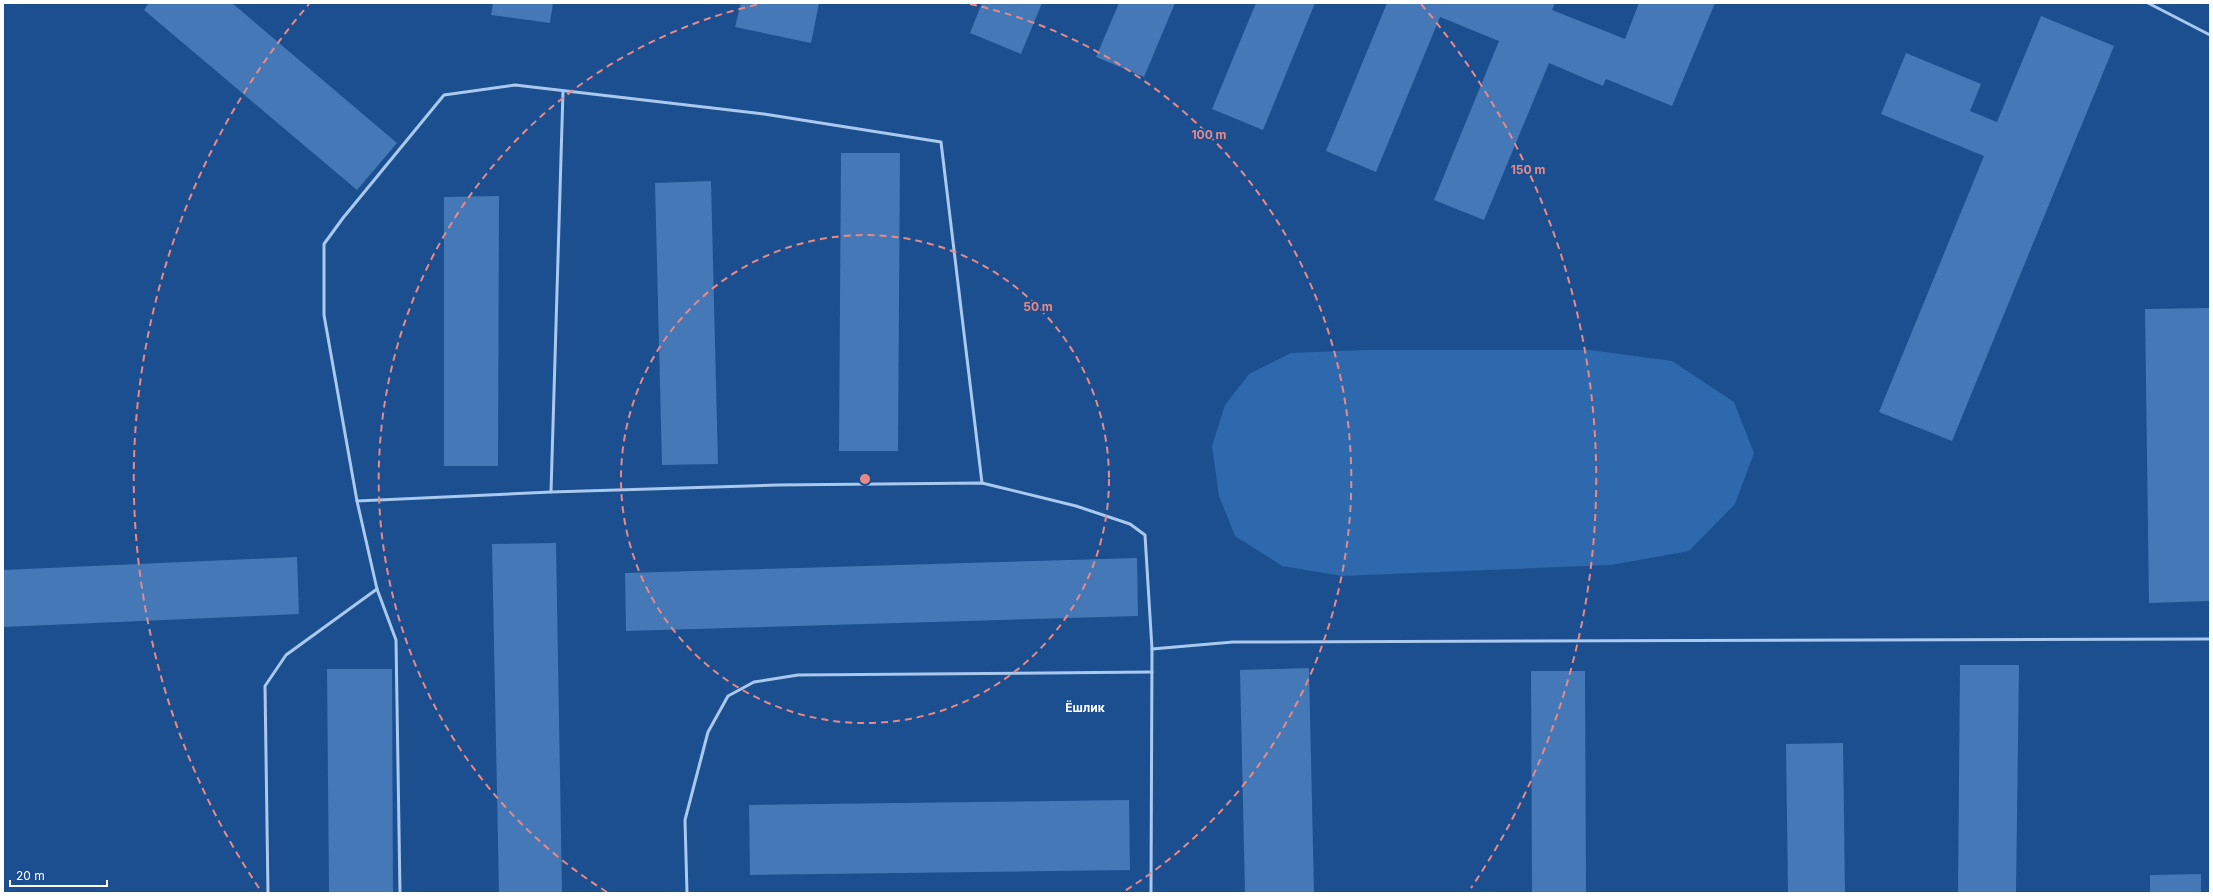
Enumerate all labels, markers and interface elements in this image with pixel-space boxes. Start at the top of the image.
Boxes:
text: 100 m [1191,127,1227,142]
text: 150 m [1511,162,1545,177]
text: 50 m [1023,299,1053,314]
centre of rings [858,472,872,486]
district label: Ёшлик [1065,700,1105,715]
scale bar [10,862,107,888]
text: 20 m [16,868,45,883]

